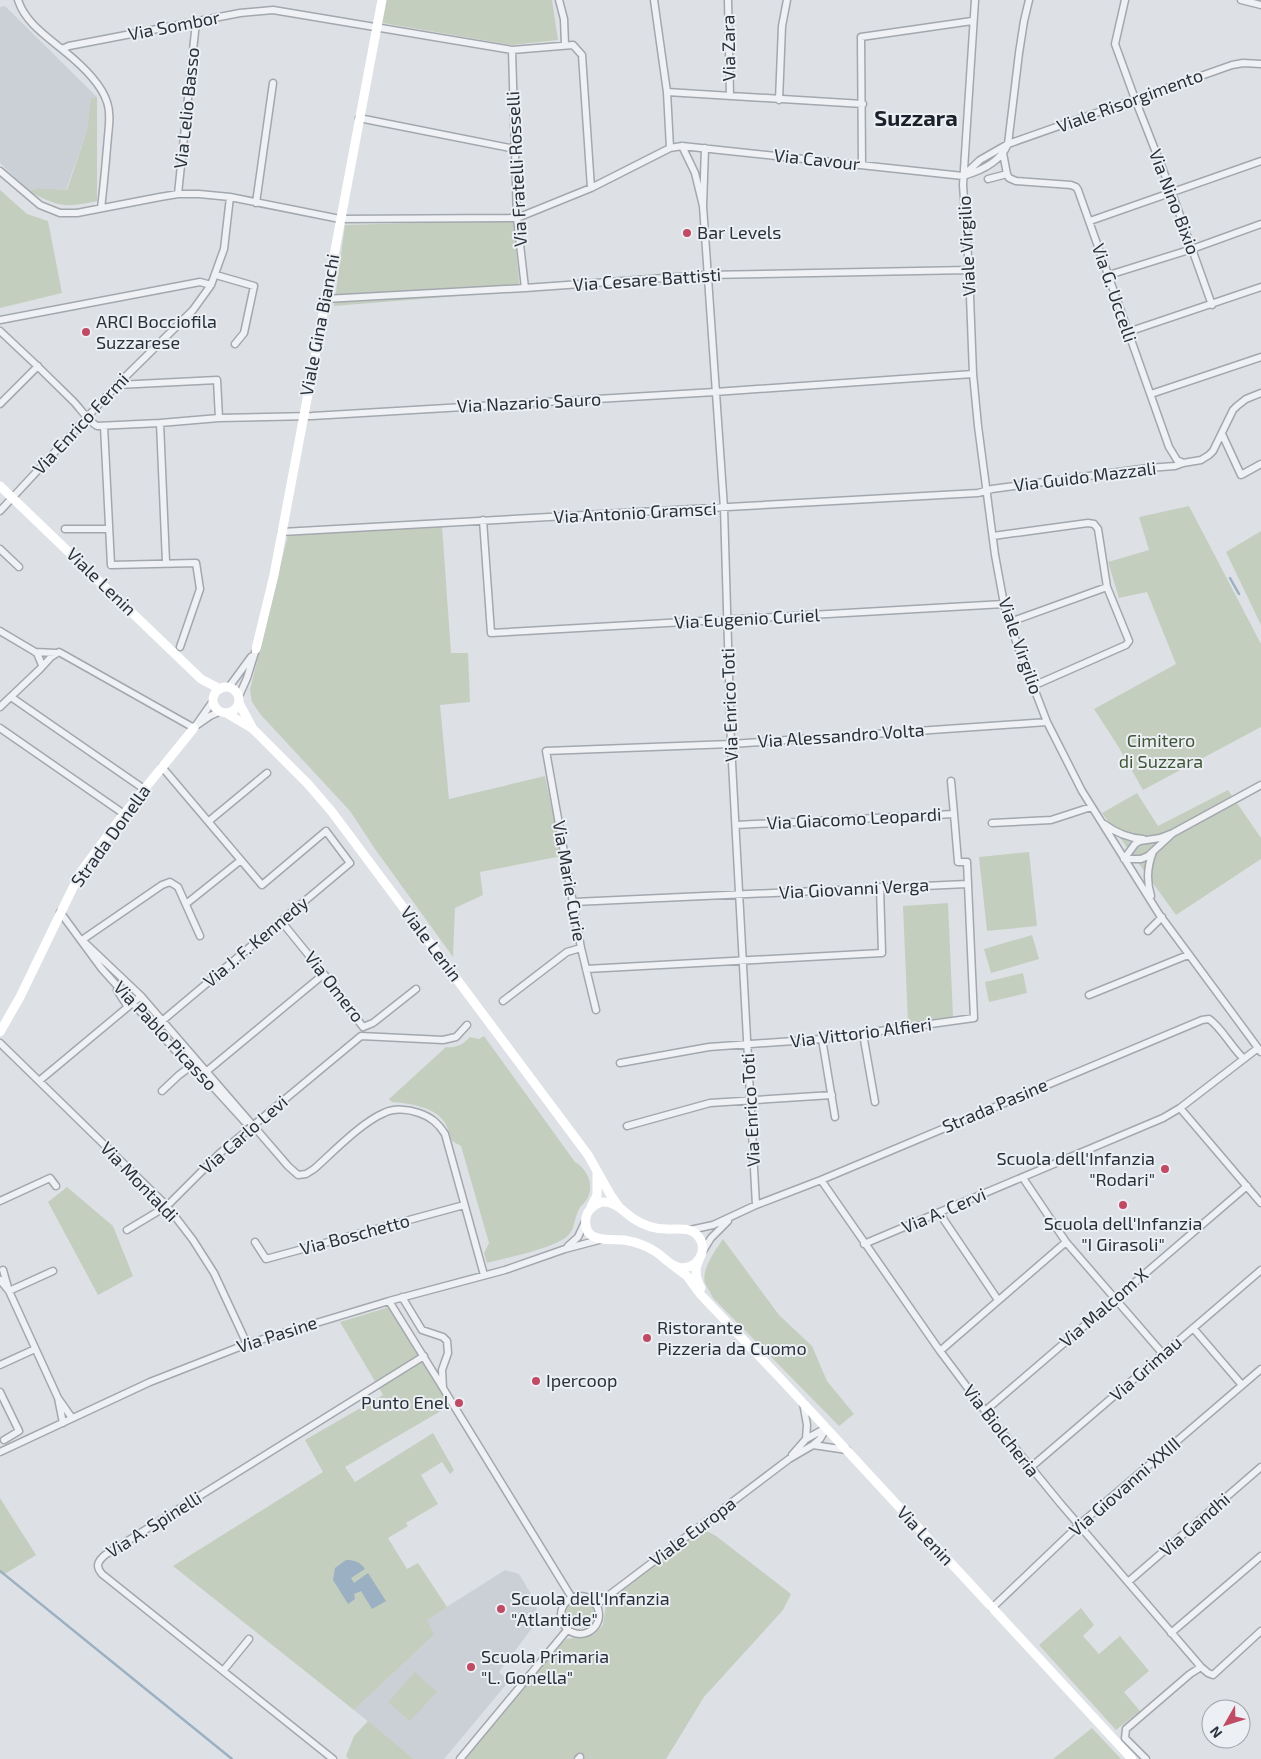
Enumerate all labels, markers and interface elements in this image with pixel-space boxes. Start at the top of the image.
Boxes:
street label: Via Sombor [126,5,222,45]
street label: Via Zara [716,15,740,81]
street label: Via Lelio Basso [169,46,203,170]
street label: Viale Risorgimento [1054,63,1206,137]
street label: Via Fratelli Rosselli [501,91,531,247]
district label: Suzzara [874,104,958,130]
street label: Via Cavour [773,144,861,174]
street label: Via Nino Bixio [1145,146,1205,257]
street label: Viale Virgilio [952,195,980,297]
place label: Bar Levels [697,221,781,243]
marker: Bar Levels [681,227,693,239]
street label: Via G. Uccelli [1088,240,1142,345]
street label: Viale Gina Bianchi [294,252,344,398]
street label: Via Cesare Battisti [572,263,722,295]
place label: ARCI Bocciofila Suzzarese [96,310,217,353]
marker: ARCI Bocciofila Suzzarese [80,326,92,338]
street label: Via Enrico Fermi [28,368,133,479]
street label: Via Nazario Sauro [456,387,602,417]
street label: Via Guido Mazzali [1012,456,1157,496]
street label: Via Antonio Gramsci [553,497,717,527]
street label: Viale Lenin [62,543,141,620]
street label: Viale Virgilio [994,594,1048,697]
street label: Via Eugenio Curiel [674,603,821,633]
street label: Via Enrico Toti [716,648,742,762]
street label: Via Alessandro Volta [757,718,925,752]
park label: Cimitero di Suzzara [1119,729,1203,772]
street label: Strada Donella [66,780,155,891]
street label: Via Giacomo Leopardi [766,802,942,834]
street label: Via Marie Curie [549,819,591,943]
street label: Via Giovanni Verga [778,873,930,903]
street label: Via J. F. Kennedy [198,891,313,991]
street label: Viale Lenin [396,901,467,985]
street label: Via Omero [300,947,369,1026]
street label: Via Pablo Picasso [109,976,222,1095]
street label: Via Vittorio Alfieri [789,1012,933,1052]
street label: Via Enrico Toti [736,1053,764,1168]
street label: Strada Pasine [939,1073,1051,1137]
street label: Via Carlo Levi [195,1090,292,1178]
street label: Via Montaldi [96,1137,183,1226]
place label: Scuola dell'Infanzia "Rodari" [996,1147,1155,1190]
marker: Scuola dell'Infanzia "Rodari" [1159,1163,1171,1175]
street label: Via A. Cervi [898,1182,989,1238]
marker: Scuola dell'Infanzia "I Girasoli" [1117,1199,1129,1211]
street label: Via Boschetto [297,1209,412,1259]
place label: Scuola dell'Infanzia "I Girasoli" [1044,1212,1202,1255]
street label: Via Malcom X [1055,1263,1152,1352]
street label: Via Pasine [234,1311,320,1357]
place label: Ristorante Pizzeria da Cuomo [657,1316,807,1359]
street label: Via Grimau [1105,1331,1186,1405]
marker: Ristorante Pizzeria da Cuomo [641,1332,653,1344]
place label: Ipercoop [546,1369,617,1391]
marker: Ipercoop [530,1375,542,1387]
street label: Via Biolcheria [959,1380,1045,1481]
place label: Punto Enel [361,1391,450,1413]
marker: Punto Enel [453,1397,465,1409]
street label: Via Giovanni XXIII [1064,1432,1184,1540]
street label: Via A. Spinelli [102,1486,205,1562]
street label: Via Gandhi [1155,1488,1234,1561]
street label: Viale Europa [645,1492,740,1571]
street label: Via Lenin [893,1501,959,1570]
place label: Scuola dell'Infanzia "Atlantide" [511,1587,670,1630]
marker: Scuola dell'Infanzia "Atlantide" [495,1603,507,1615]
place label: Scuola Primaria "L. Gonella" [481,1645,609,1688]
marker: Scuola Primaria "L. Gonella" [465,1661,477,1673]
north arrow [1201,1699,1251,1749]
text: N [1206,1723,1225,1742]

